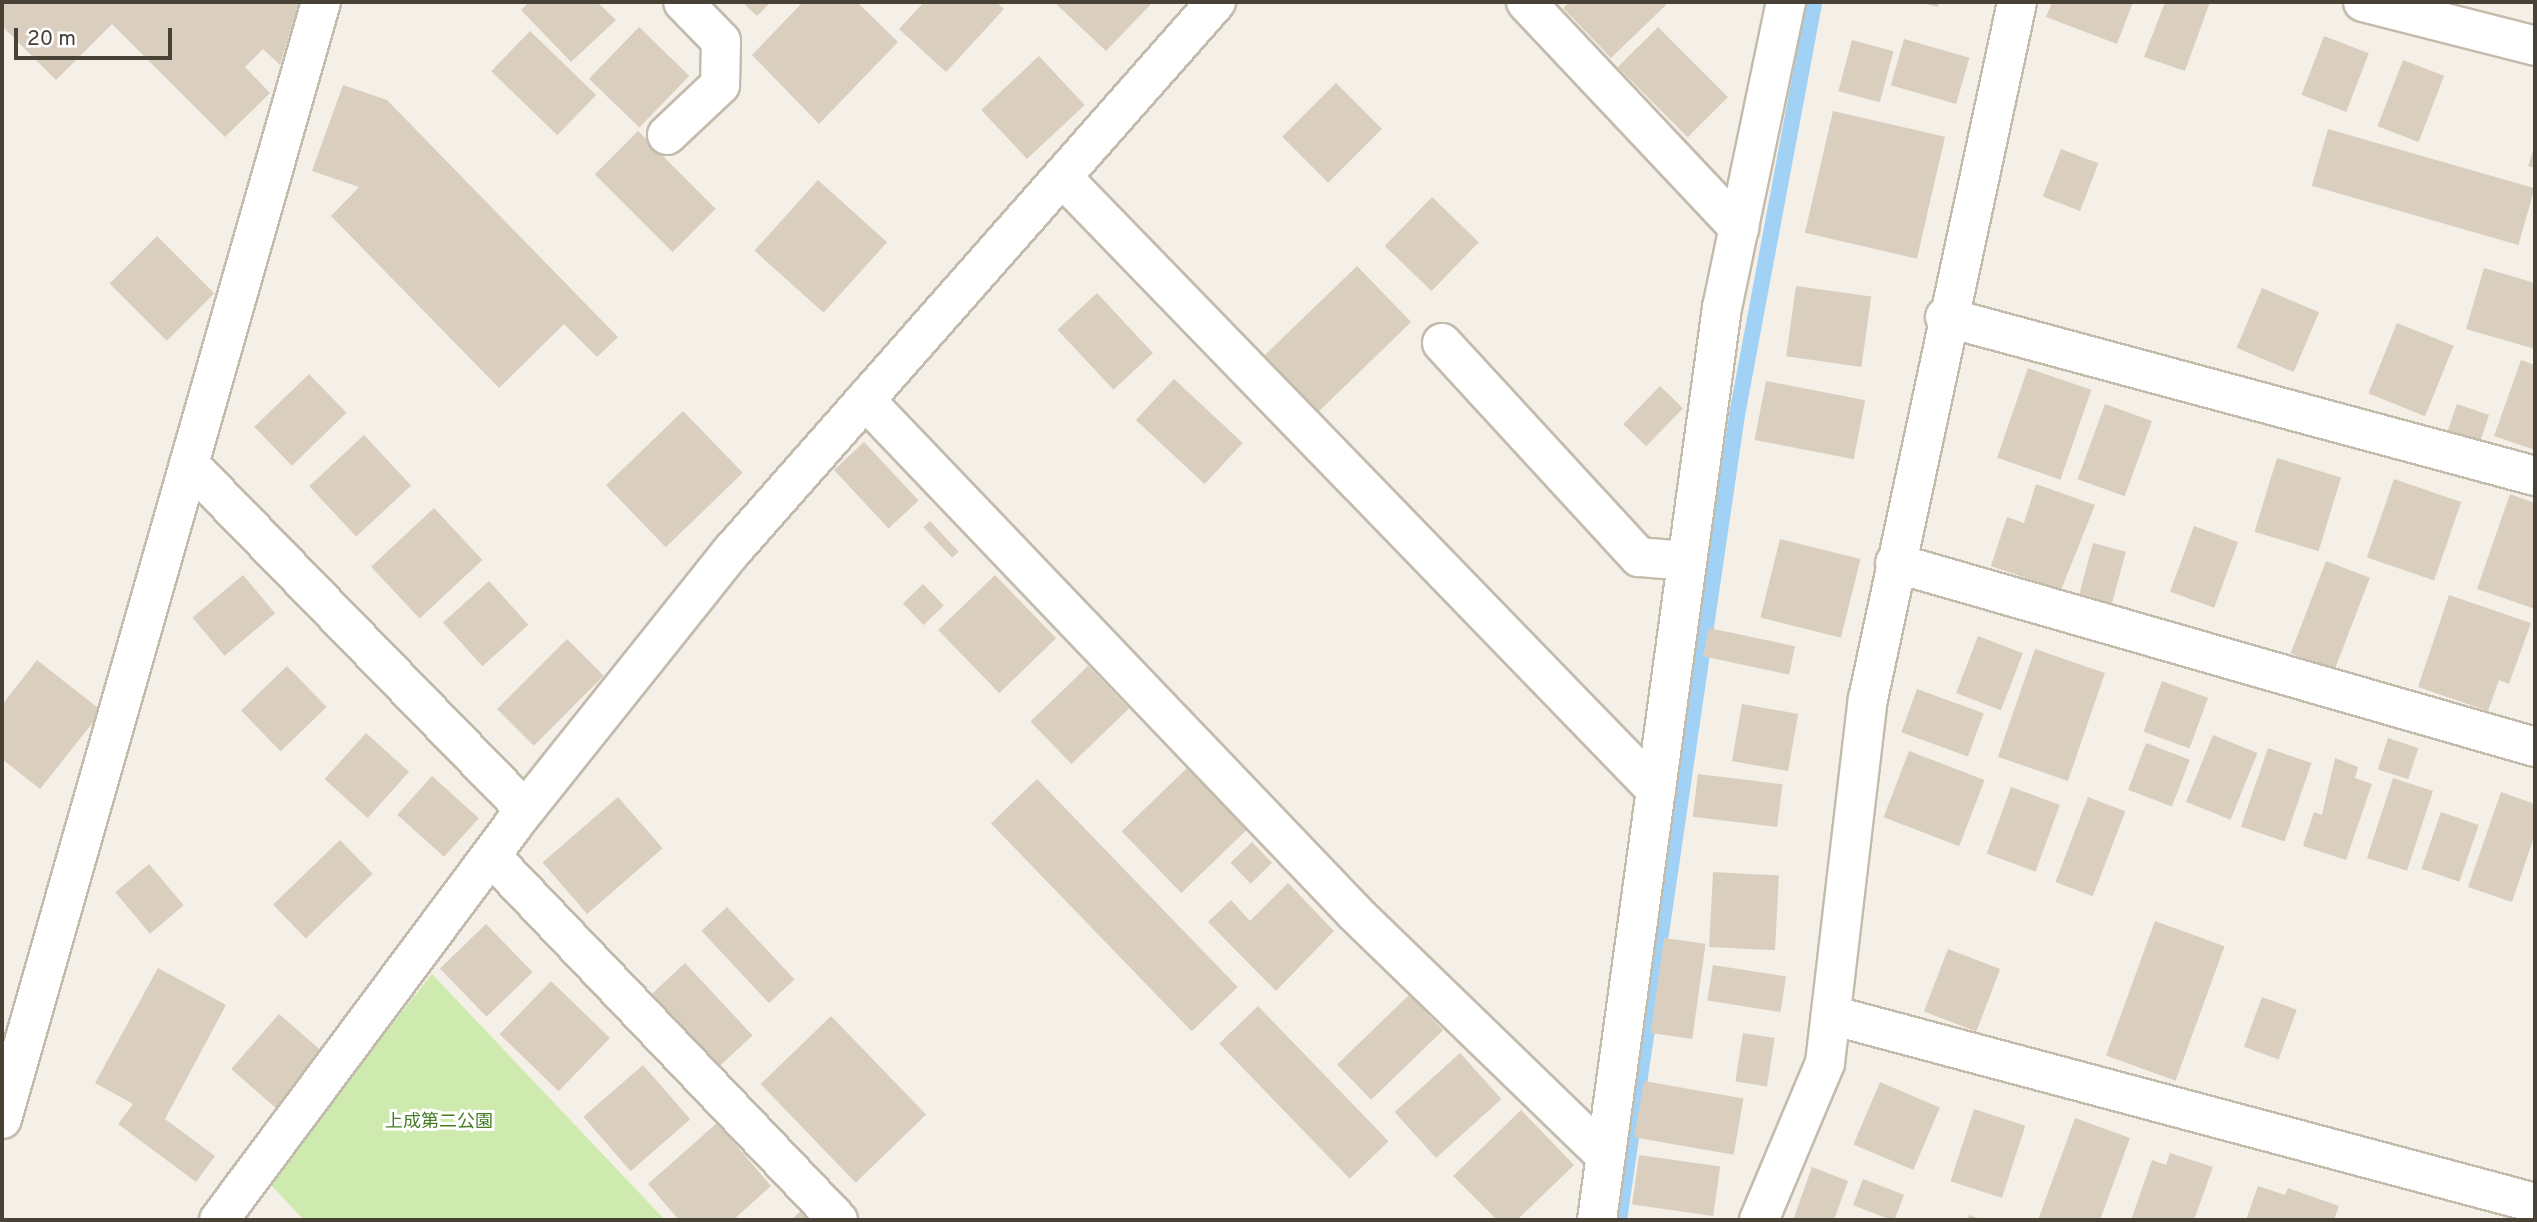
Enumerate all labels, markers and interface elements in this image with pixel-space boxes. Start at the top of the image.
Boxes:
scale bar [18,14,175,58]
text: 20 m [27,26,76,53]
park label: 上成第二公園 [385,1112,493,1134]

